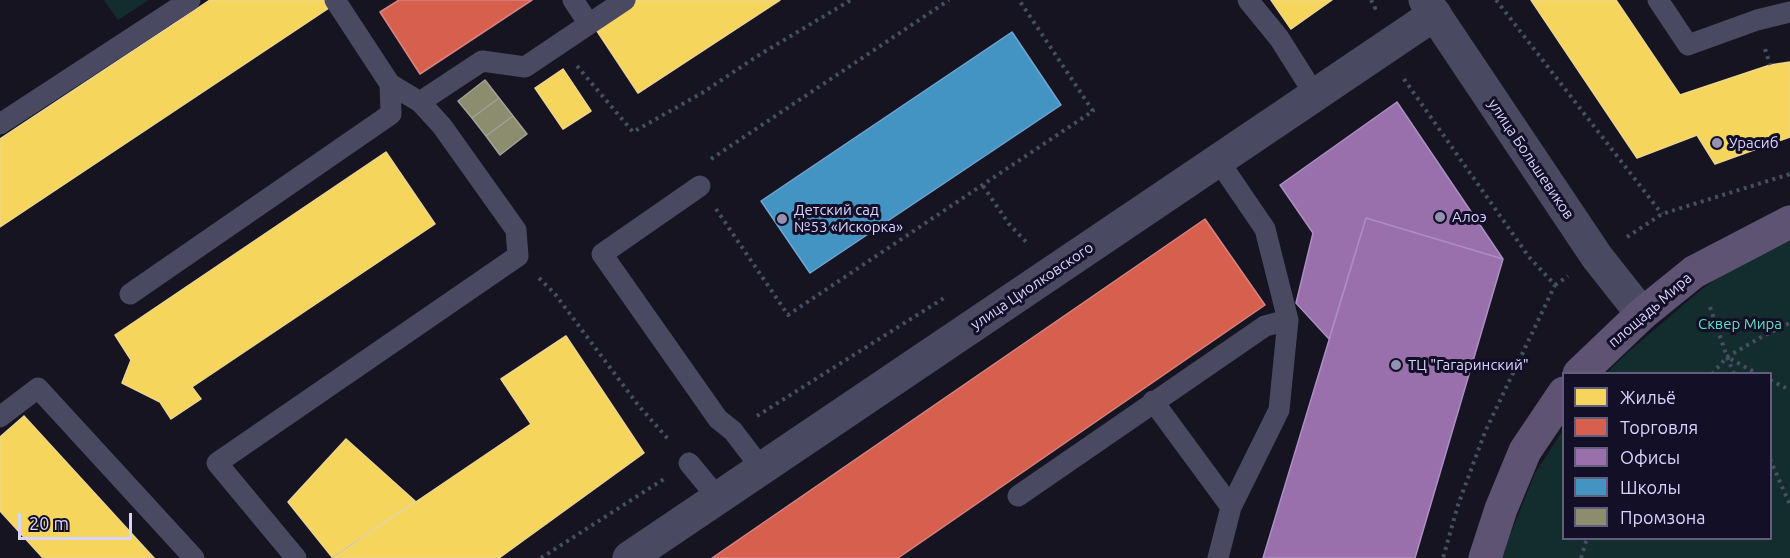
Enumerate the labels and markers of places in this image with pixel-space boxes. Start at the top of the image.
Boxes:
place label: Урасиб [1729,134,1778,152]
marker: Урасиб [1710,136,1724,150]
place label: Детский сад №53 «Искорка» [794,201,903,236]
place label: Алоэ [1452,208,1487,226]
marker: Алоэ [1433,210,1447,224]
marker: Детский сад №53 «Искорка» [775,212,789,226]
place label: ТЦ "Гагаринский" [1408,356,1529,374]
marker: ТЦ "Гагаринский" [1389,358,1403,372]

